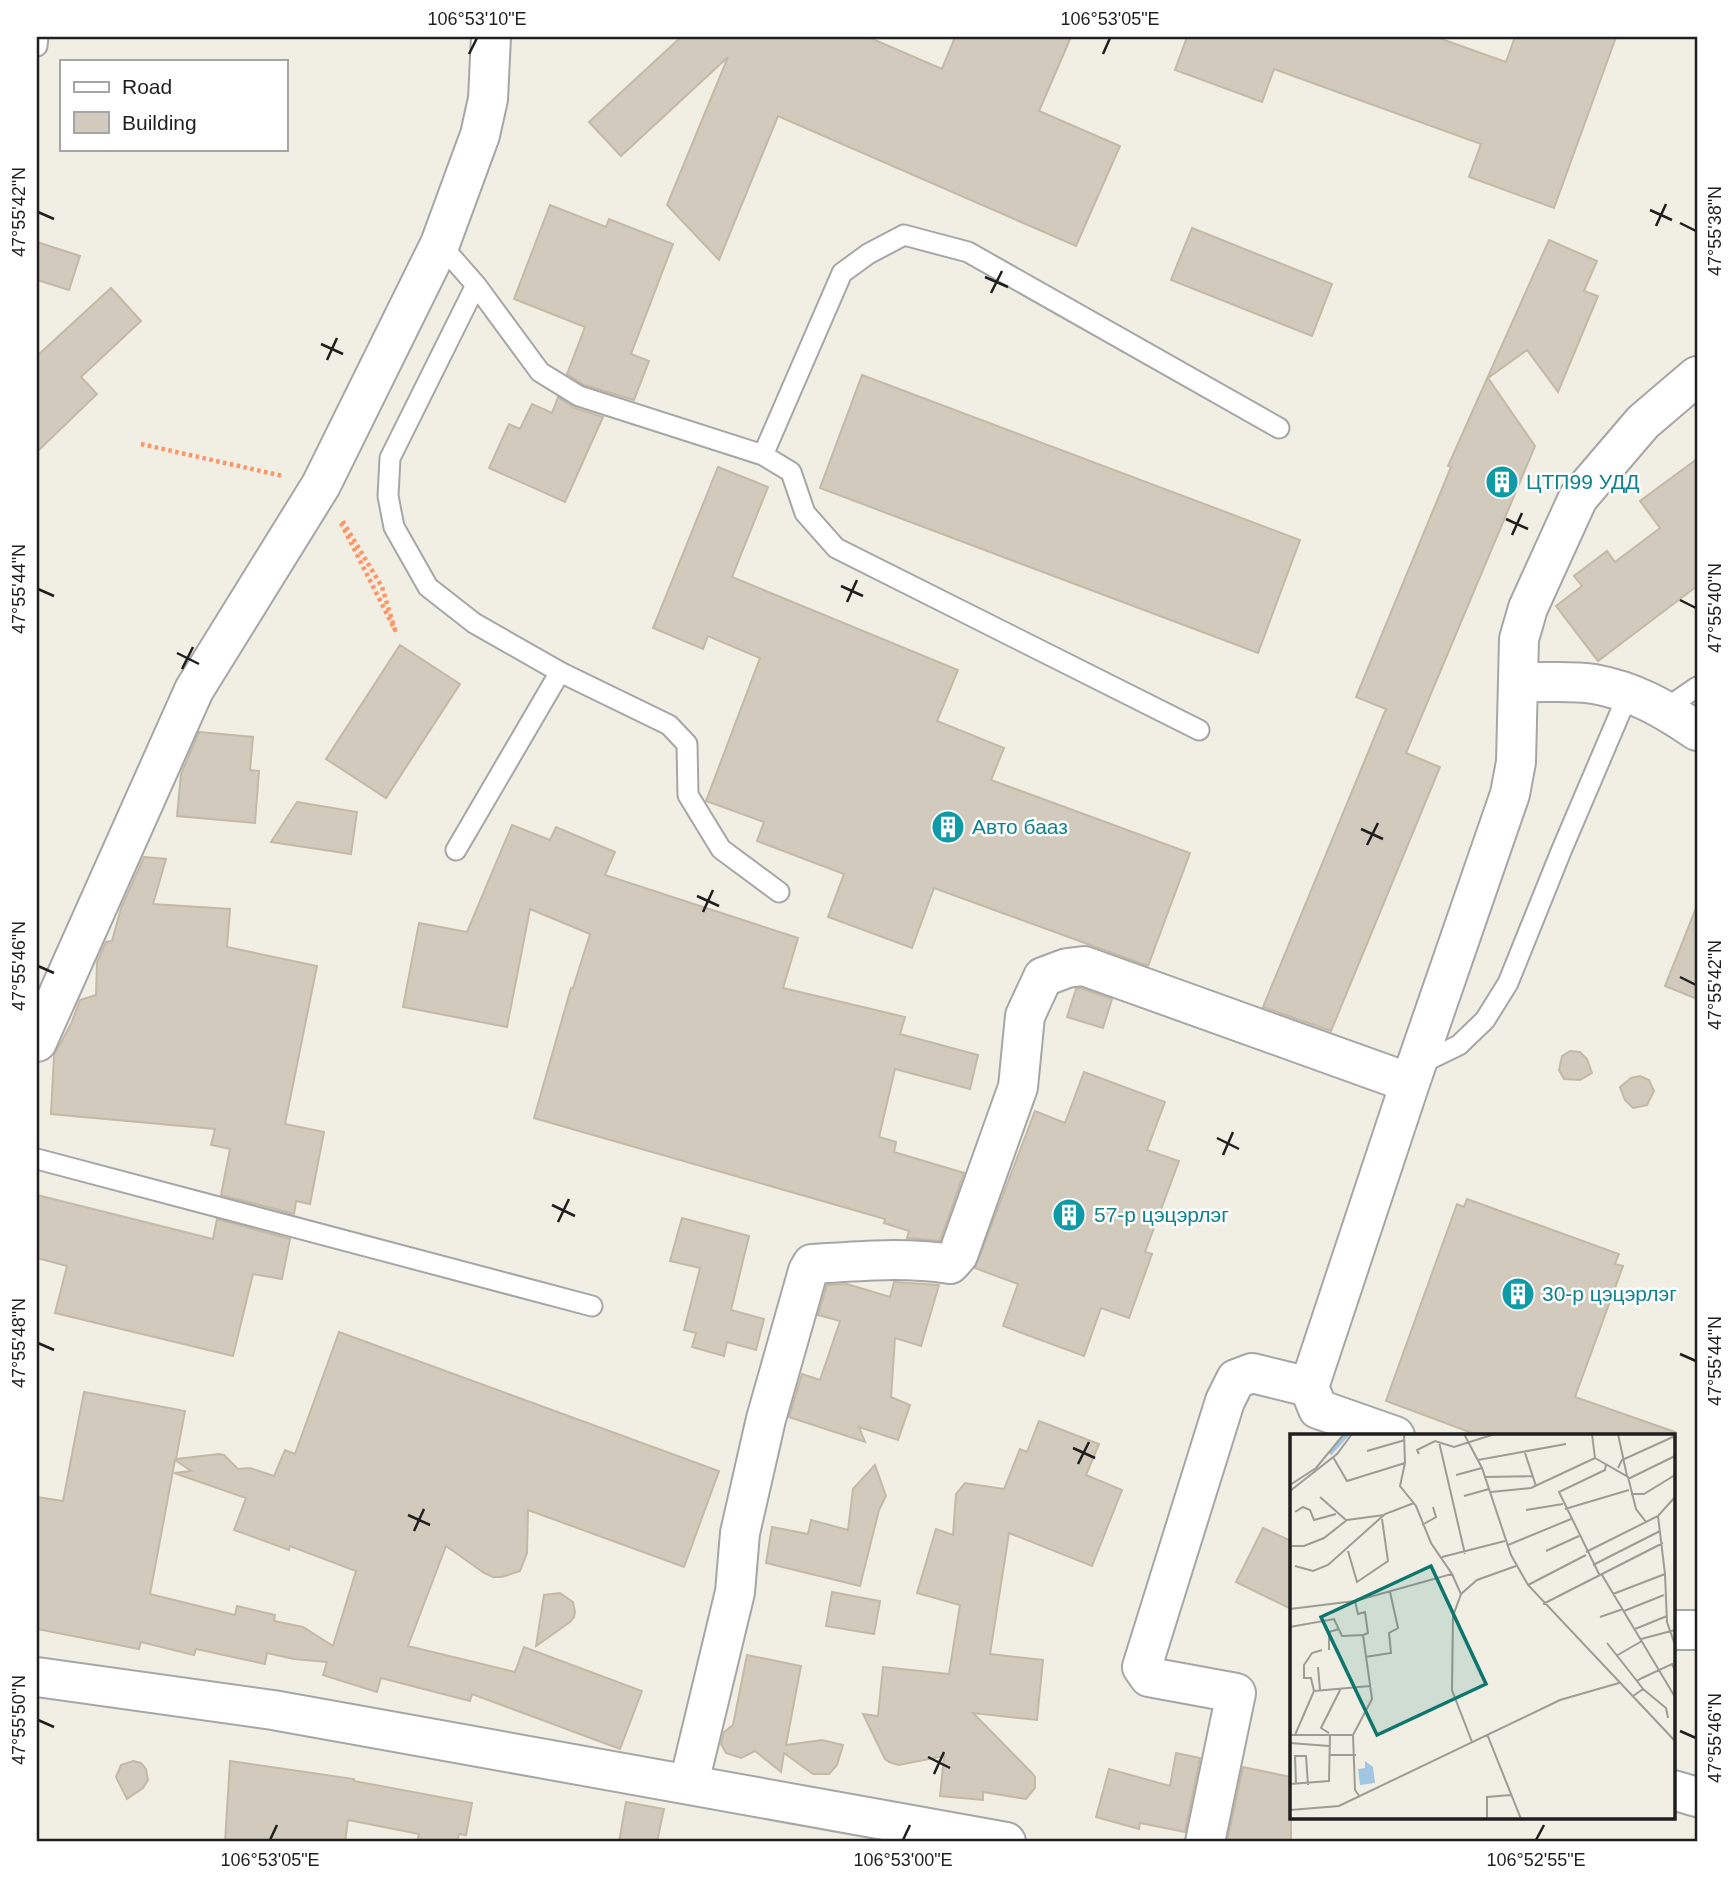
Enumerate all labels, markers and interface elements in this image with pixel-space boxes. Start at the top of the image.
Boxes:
text: 106°53'10"E [427,9,527,29]
text: 106°53'05"E [1060,9,1160,29]
legend [60,60,287,150]
text: Road [122,75,172,98]
text: Building [122,111,197,134]
text: 47°55'42"N [9,167,29,257]
text: 47°55'38"N [1705,186,1725,276]
building icon: ЦТП99 УДД [1483,463,1521,501]
place label: ЦТП99 УДД [1526,470,1640,493]
text: 47°55'44"N [9,544,29,634]
text: 47°55'40"N [1705,563,1725,653]
building icon: Авто бааз [929,808,967,846]
place label: Авто бааз [972,815,1068,838]
text: 47°55'46"N [9,921,29,1011]
text: 47°55'42"N [1705,940,1725,1030]
building icon: 57-р цэцэрлэг [1050,1196,1088,1234]
place label: 57-р цэцэрлэг [1094,1203,1229,1226]
building icon: 30-р цэцэрлэг [1499,1275,1537,1313]
place label: 30-р цэцэрлэг [1542,1282,1677,1305]
text: 47°55'48"N [9,1298,29,1388]
text: 47°55'44"N [1705,1316,1725,1406]
inset map [1290,1434,1674,1820]
text: 47°55'50"N [9,1675,29,1765]
text: 47°55'46"N [1705,1693,1725,1783]
text: 106°53'05"E [220,1850,320,1870]
text: 106°53'00"E [853,1850,953,1870]
text: 106°52'55"E [1486,1850,1586,1870]

